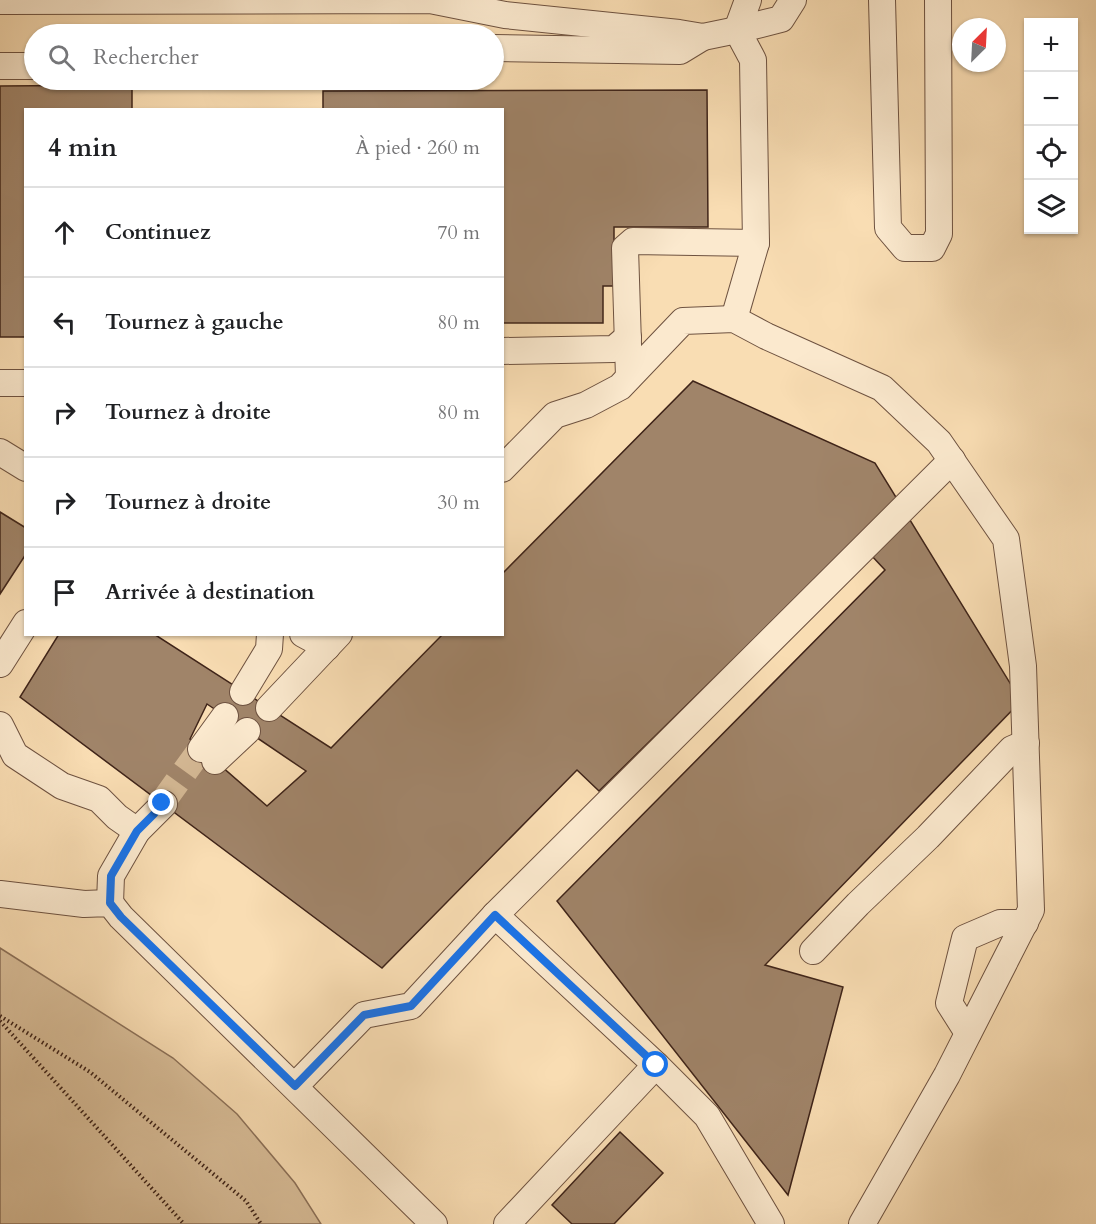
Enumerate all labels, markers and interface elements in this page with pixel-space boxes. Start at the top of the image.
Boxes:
north arrow [952,18,1006,72]
map controls [1024,18,1078,234]
button: + [1024,18,1078,72]
search box [24,24,504,90]
icon: search [45,41,78,74]
text: Rechercher [93,42,198,72]
button: − [1024,72,1078,126]
button: locate [1024,126,1078,180]
text: 4 min [48,130,117,165]
text: À pied · 260 m [356,134,480,161]
button: layers [1024,180,1078,234]
icon: ahead [48,216,81,249]
text: Continuez [105,217,211,247]
text: 70 m [437,219,480,246]
icon: left [48,306,81,339]
text: Tournez à gauche [105,307,284,337]
text: 80 m [437,309,480,336]
icon: right [48,396,81,429]
text: Tournez à droite [105,397,271,427]
text: 80 m [437,399,480,426]
icon: right [48,486,81,519]
text: Tournez à droite [105,487,271,517]
text: 30 m [437,489,480,516]
icon: arrive [48,576,81,609]
text: Arrivée à destination [105,577,315,607]
route end [148,789,174,815]
route start [642,1051,668,1077]

